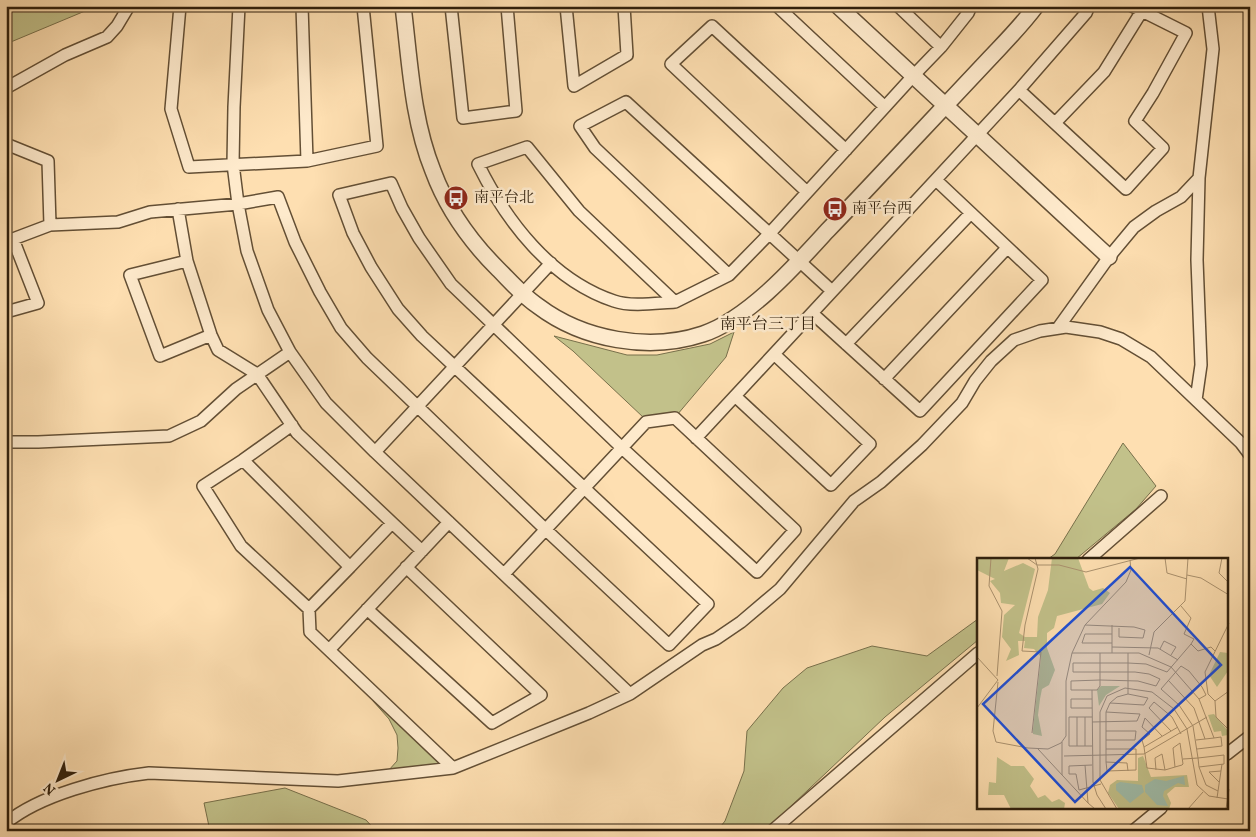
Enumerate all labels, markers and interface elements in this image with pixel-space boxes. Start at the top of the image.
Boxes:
bus stop icon: 南平台北 [443,185,469,211]
place label: 南平台北 [474,188,534,209]
bus stop icon: 南平台西 [822,196,848,222]
place label: 南平台西 [852,199,912,220]
district label: 南平台三丁目 [720,314,816,336]
inset map [977,558,1228,810]
north arrow [32,754,82,804]
text: N [40,778,60,799]

